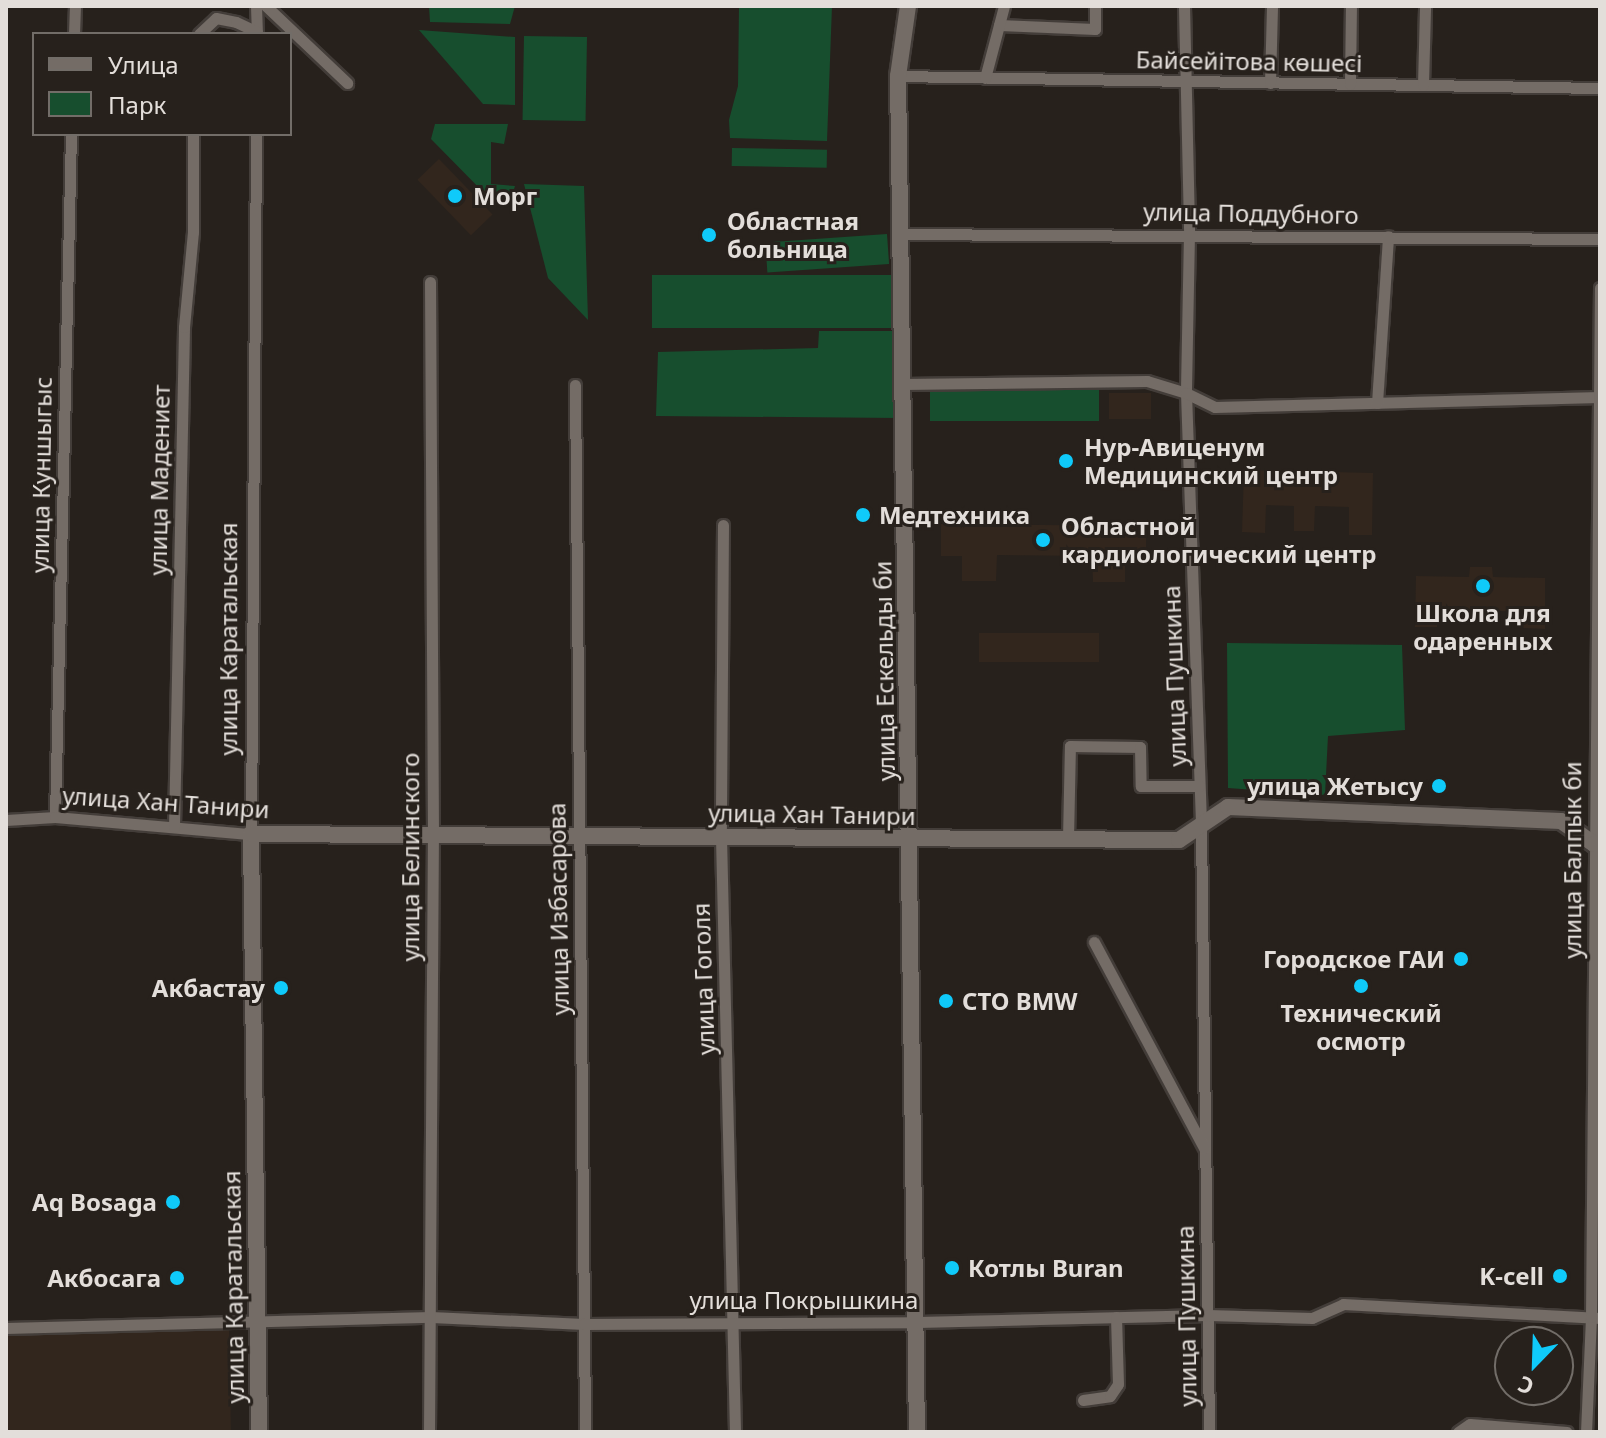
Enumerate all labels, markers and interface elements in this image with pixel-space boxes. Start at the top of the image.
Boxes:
legend [32,32,292,136]
street label: Байсейітова көшесі [1135,45,1363,77]
text: Улица [108,48,179,81]
text: Парк [108,88,166,121]
place label: Морг [473,182,537,210]
marker: Морг [444,185,466,207]
street label: улица Поддубного [1143,197,1359,229]
place label: Областная больница [727,207,859,263]
marker: Областная больница [698,224,720,246]
street label: улица Куншыгыс [25,377,57,573]
street label: улица Мадениет [143,384,175,576]
place label: Нур-Авиценум Медицинский центр [1084,433,1338,489]
marker: Нур-Авиценум Медицинский центр [1055,450,1077,472]
place label: Медтехника [879,501,1030,529]
marker: Медтехника [854,506,872,524]
place label: Областной кардиологический центр [1061,512,1376,568]
street label: улица Каратальская [214,522,242,756]
marker: Областной кардиологический центр [1032,529,1054,551]
street label: улица Ескельды би [868,561,900,781]
marker: Школа для одаренных [1474,577,1492,595]
street label: улица Пушкина [1156,585,1192,767]
place label: Школа для одаренных [1413,599,1553,655]
street label: улица Белинского [396,753,424,961]
street label: улица Балпык би [1558,761,1586,959]
place label: улица Жетысу [1247,772,1423,800]
marker: улица Жетысу [1430,777,1448,795]
street label: улица Хан Танири [62,780,270,824]
street label: улица Хан Танири [708,798,916,830]
street label: улица Избасарова [542,802,574,1016]
street label: улица Гоголя [686,902,720,1056]
place label: Городское ГАИ [1263,945,1445,973]
marker: Городское ГАИ [1452,950,1470,968]
place label: Акбастау [152,974,265,1002]
marker: Технический осмотр [1352,977,1370,995]
marker: Акбастау [272,979,290,997]
place label: СТО BMW [962,987,1078,1015]
marker: СТО BMW [937,992,955,1010]
place label: Технический осмотр [1280,999,1442,1055]
street label: улица Каратальская [217,1170,249,1404]
place label: Aq Bosaga [32,1188,157,1216]
marker: Aq Bosaga [164,1193,182,1211]
street label: улица Пушкина [1170,1225,1202,1407]
place label: Котлы Buran [968,1254,1124,1282]
marker: Котлы Buran [943,1259,961,1277]
place label: K-cell [1479,1262,1544,1290]
place label: Акбосага [47,1264,161,1292]
marker: K-cell [1551,1267,1569,1285]
marker: Акбосага [168,1269,186,1287]
street label: улица Покрышкина [690,1286,918,1314]
north arrow [1494,1326,1574,1406]
text: С [1513,1370,1538,1403]

